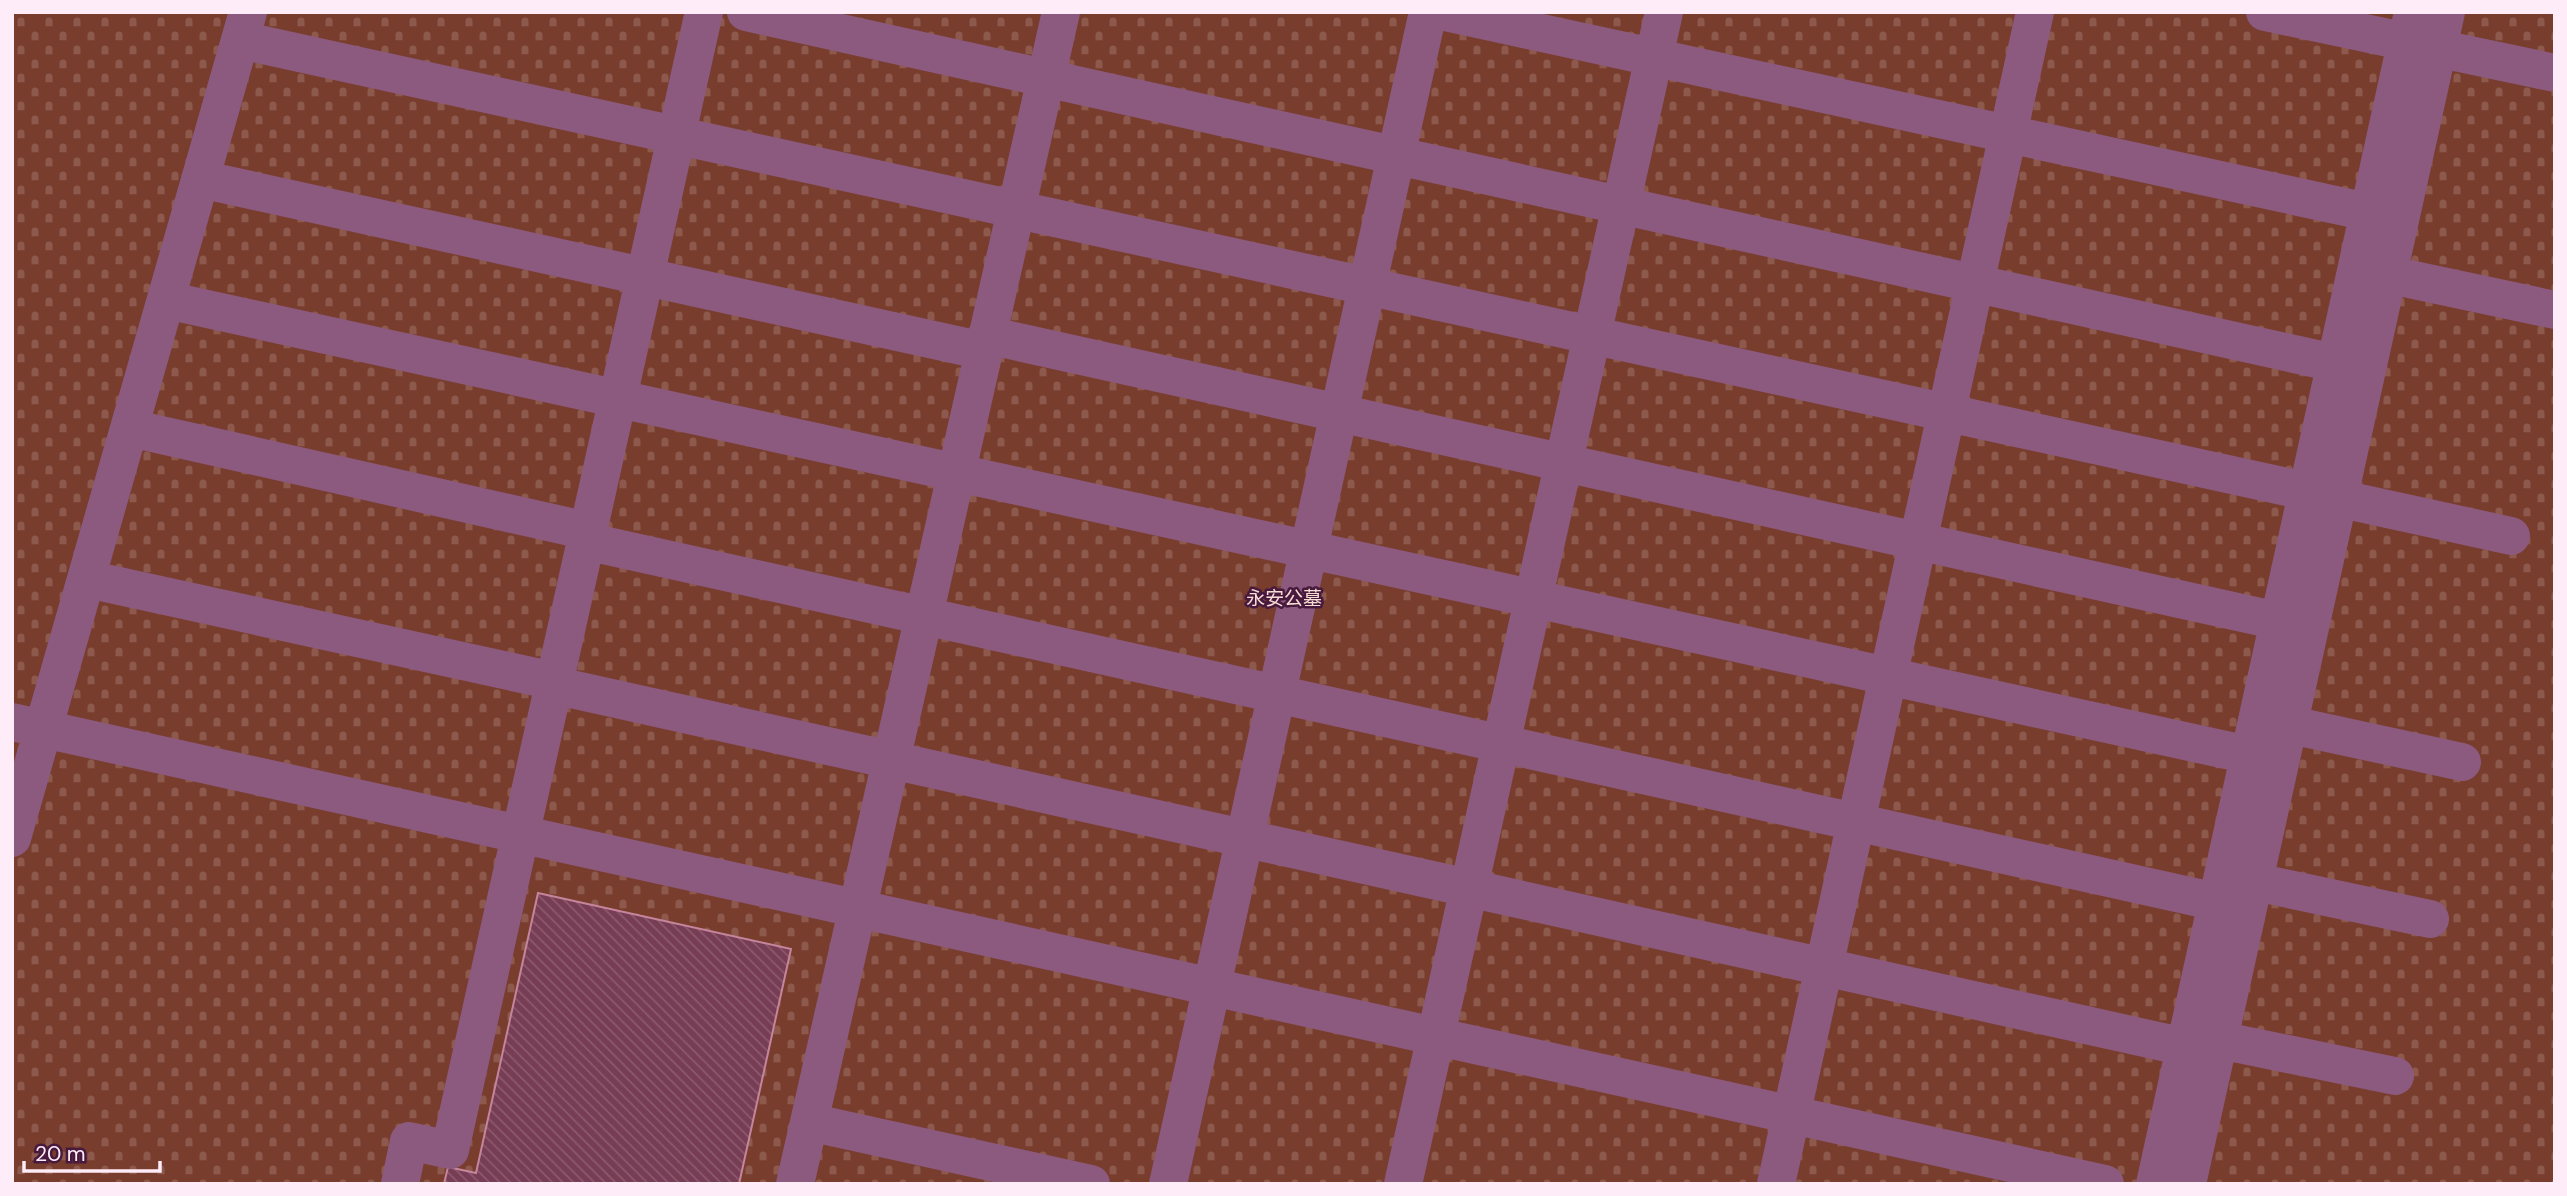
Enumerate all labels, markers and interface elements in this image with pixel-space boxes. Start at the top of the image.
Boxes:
park label: 永安公墓 [1246,586,1322,611]
scale bar [24,1130,161,1174]
text: 20 m [35,1140,86,1168]

